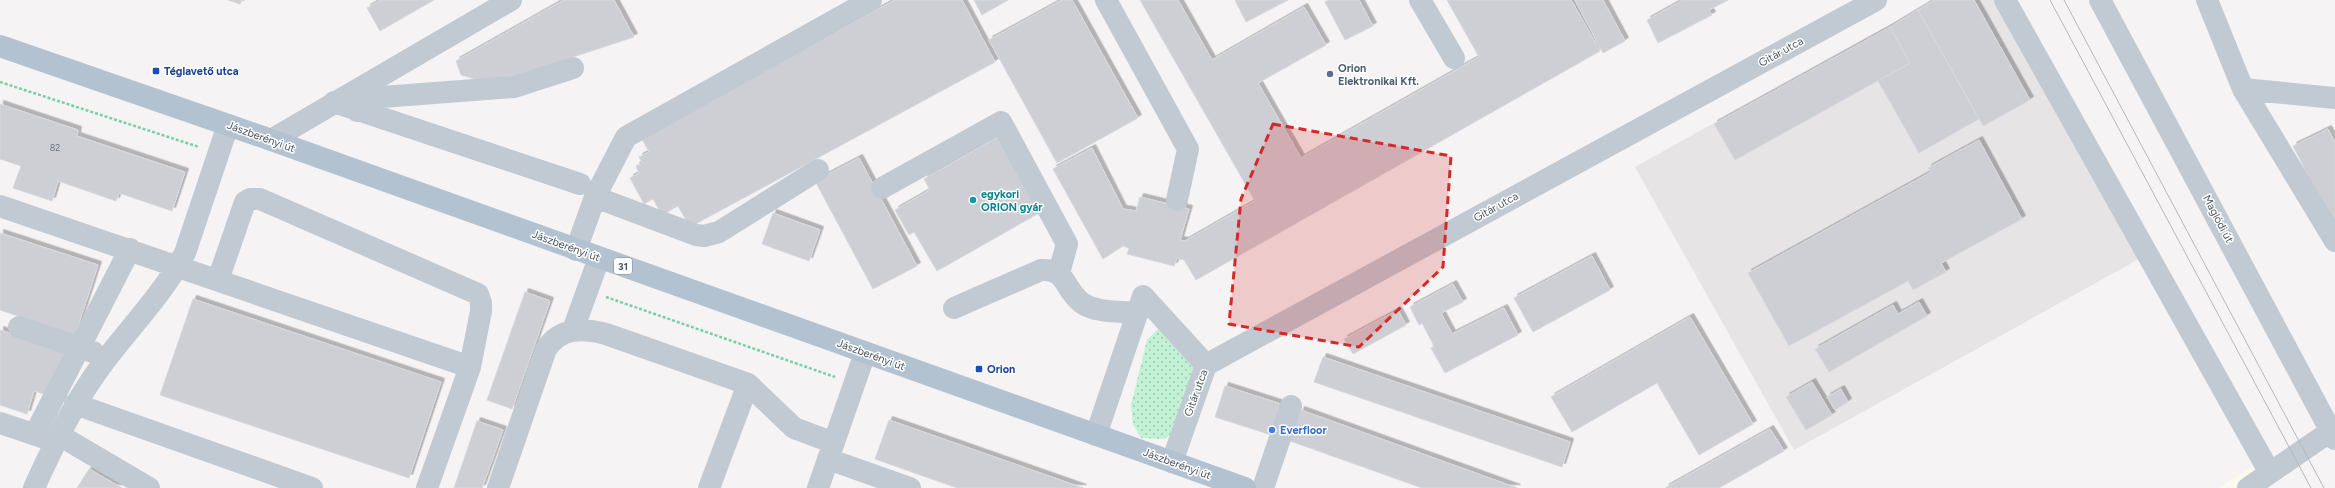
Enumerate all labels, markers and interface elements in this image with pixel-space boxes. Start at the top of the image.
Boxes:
street label: Gitár utca [1756,34,1806,70]
place label: Orion Elektronikai Kft. [1338,62,1419,88]
place label: Téglavető utca [164,65,239,78]
marker: Téglavető utca [151,66,161,76]
marker: Orion Elektronikai Kft. [1325,69,1335,79]
street label: Jászberényi út [225,119,297,155]
house number: 82 [50,142,60,153]
place label: egykori ORION gyár [981,188,1043,214]
street label: Gitár utca [1471,189,1521,225]
street label: Maglódi út [2200,193,2236,245]
marker: egykori ORION gyár [968,195,978,205]
street label: Jászberényi út [530,228,602,264]
road number: 31 [614,258,632,274]
street label: Jászberényi út [835,337,907,373]
place label: Orion [987,363,1015,376]
marker: Orion [974,364,984,374]
street label: Gitár utca [1182,368,1210,418]
place label: Everfloor [1280,424,1327,437]
marker: Everfloor [1267,425,1277,435]
street label: Jászberényi út [1141,446,1213,482]

